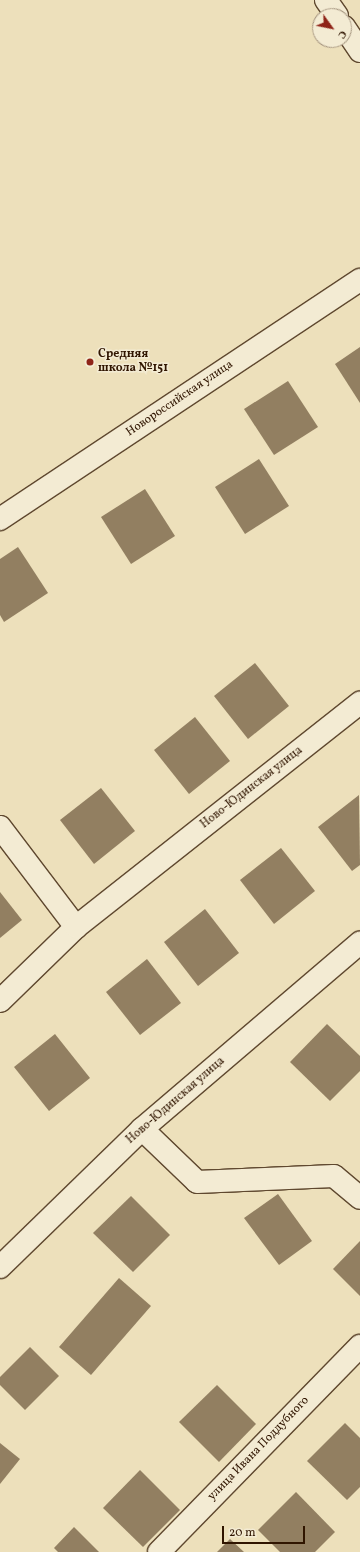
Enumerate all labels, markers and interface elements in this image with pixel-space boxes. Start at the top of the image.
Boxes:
north arrow [312,8,352,48]
text: С [333,27,350,41]
place label: Средняя школа №151 [98,348,168,376]
marker: Средняя школа №151 [85,357,95,367]
street label: Новороссийская улица [124,358,236,440]
street label: Ново-Юдинская улица [198,744,306,832]
street label: Ново-Юдинская улица [124,1054,228,1148]
street label: улица Ивана Поддубного [205,1394,313,1504]
scale bar [224,1518,307,1544]
text: 20 m [229,1525,256,1541]

